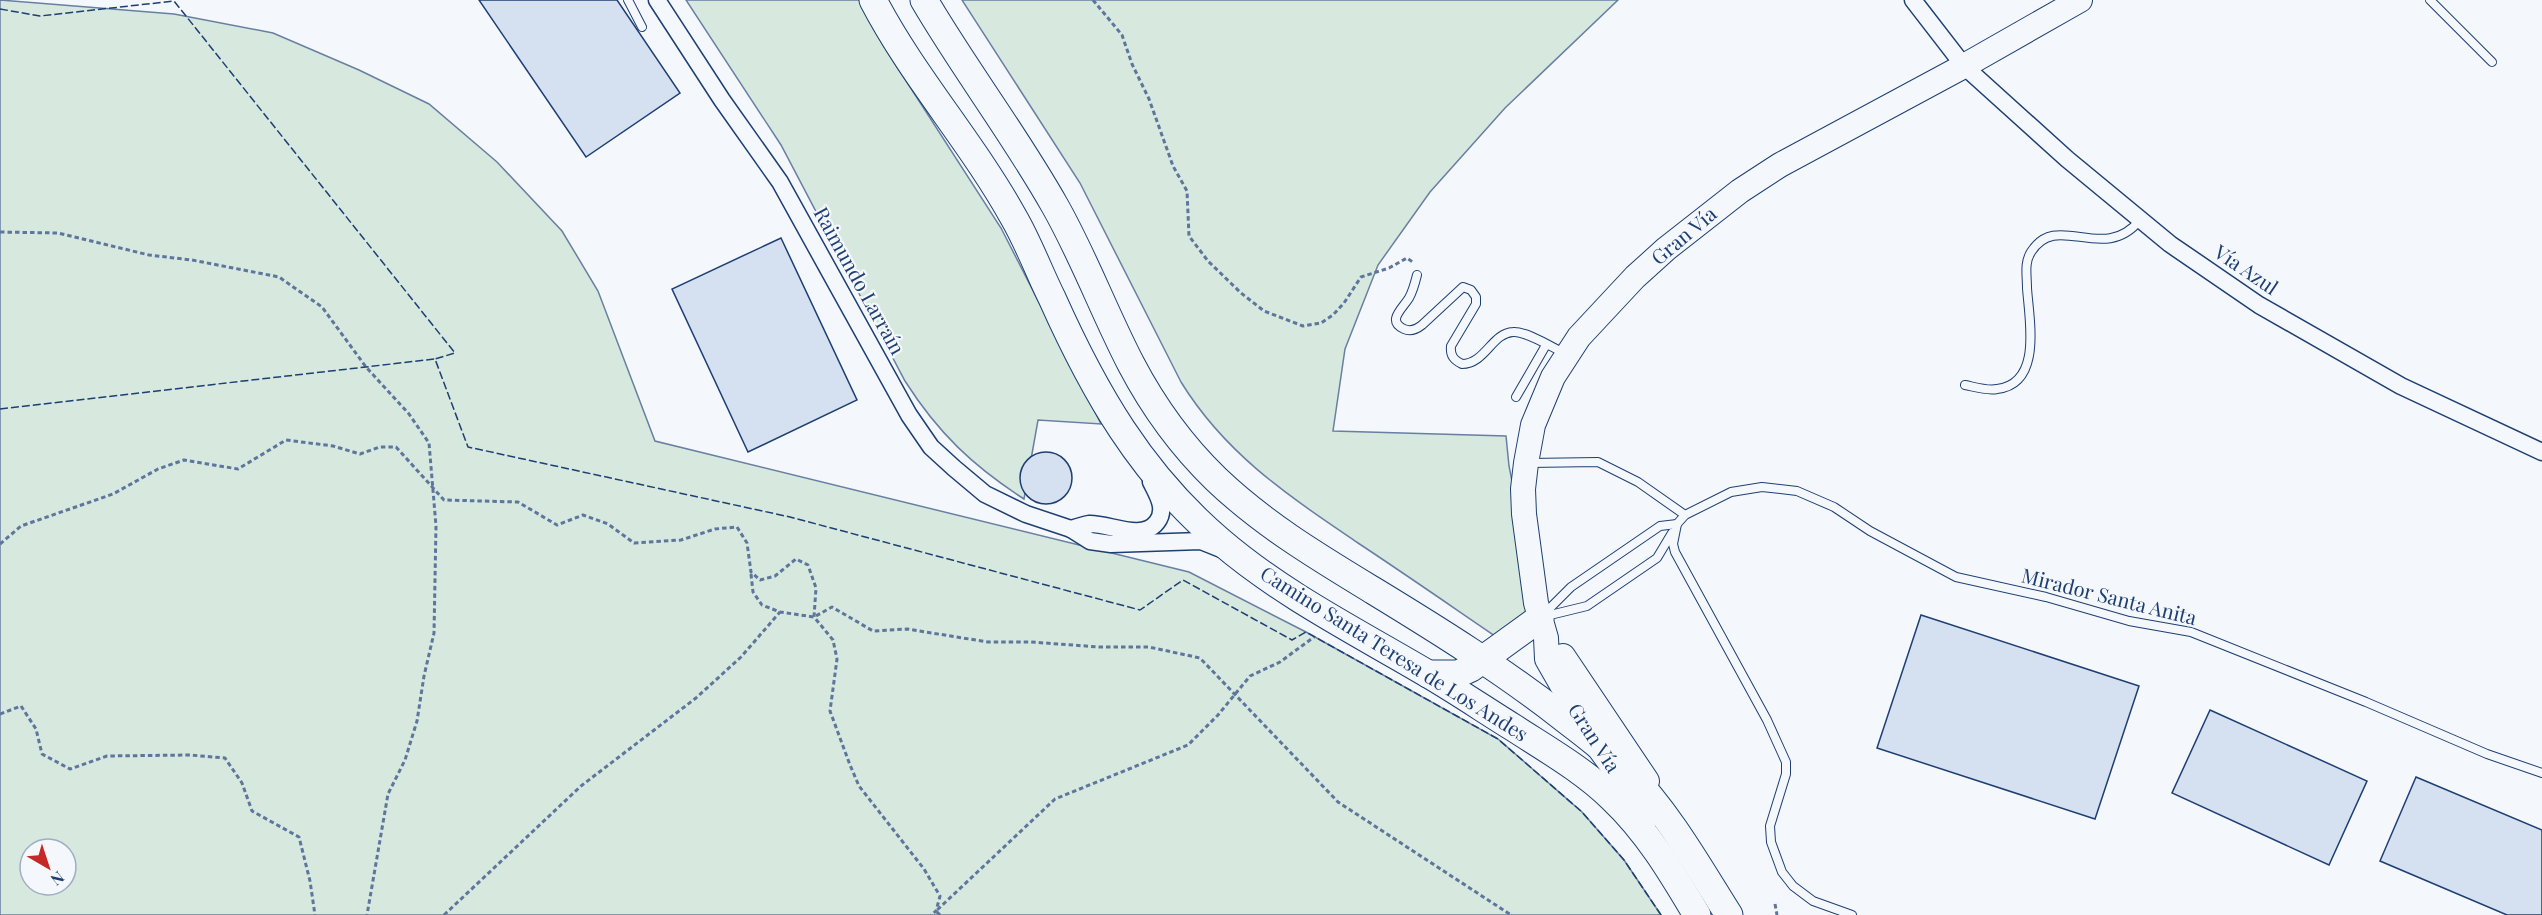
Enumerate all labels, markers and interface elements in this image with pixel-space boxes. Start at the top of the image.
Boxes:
street label: Gran Vía [1645,200,1721,270]
street label: Raimundo Larraín [809,202,912,359]
street label: Vía Azul [2209,237,2284,300]
street label: Camino Santa Teresa de Los Andes [1256,559,1534,747]
street label: Mirador Santa Anita [2019,561,2200,630]
street label: Gran Vía [1563,697,1628,777]
north arrow [18,837,78,897]
text: N [46,867,69,891]

